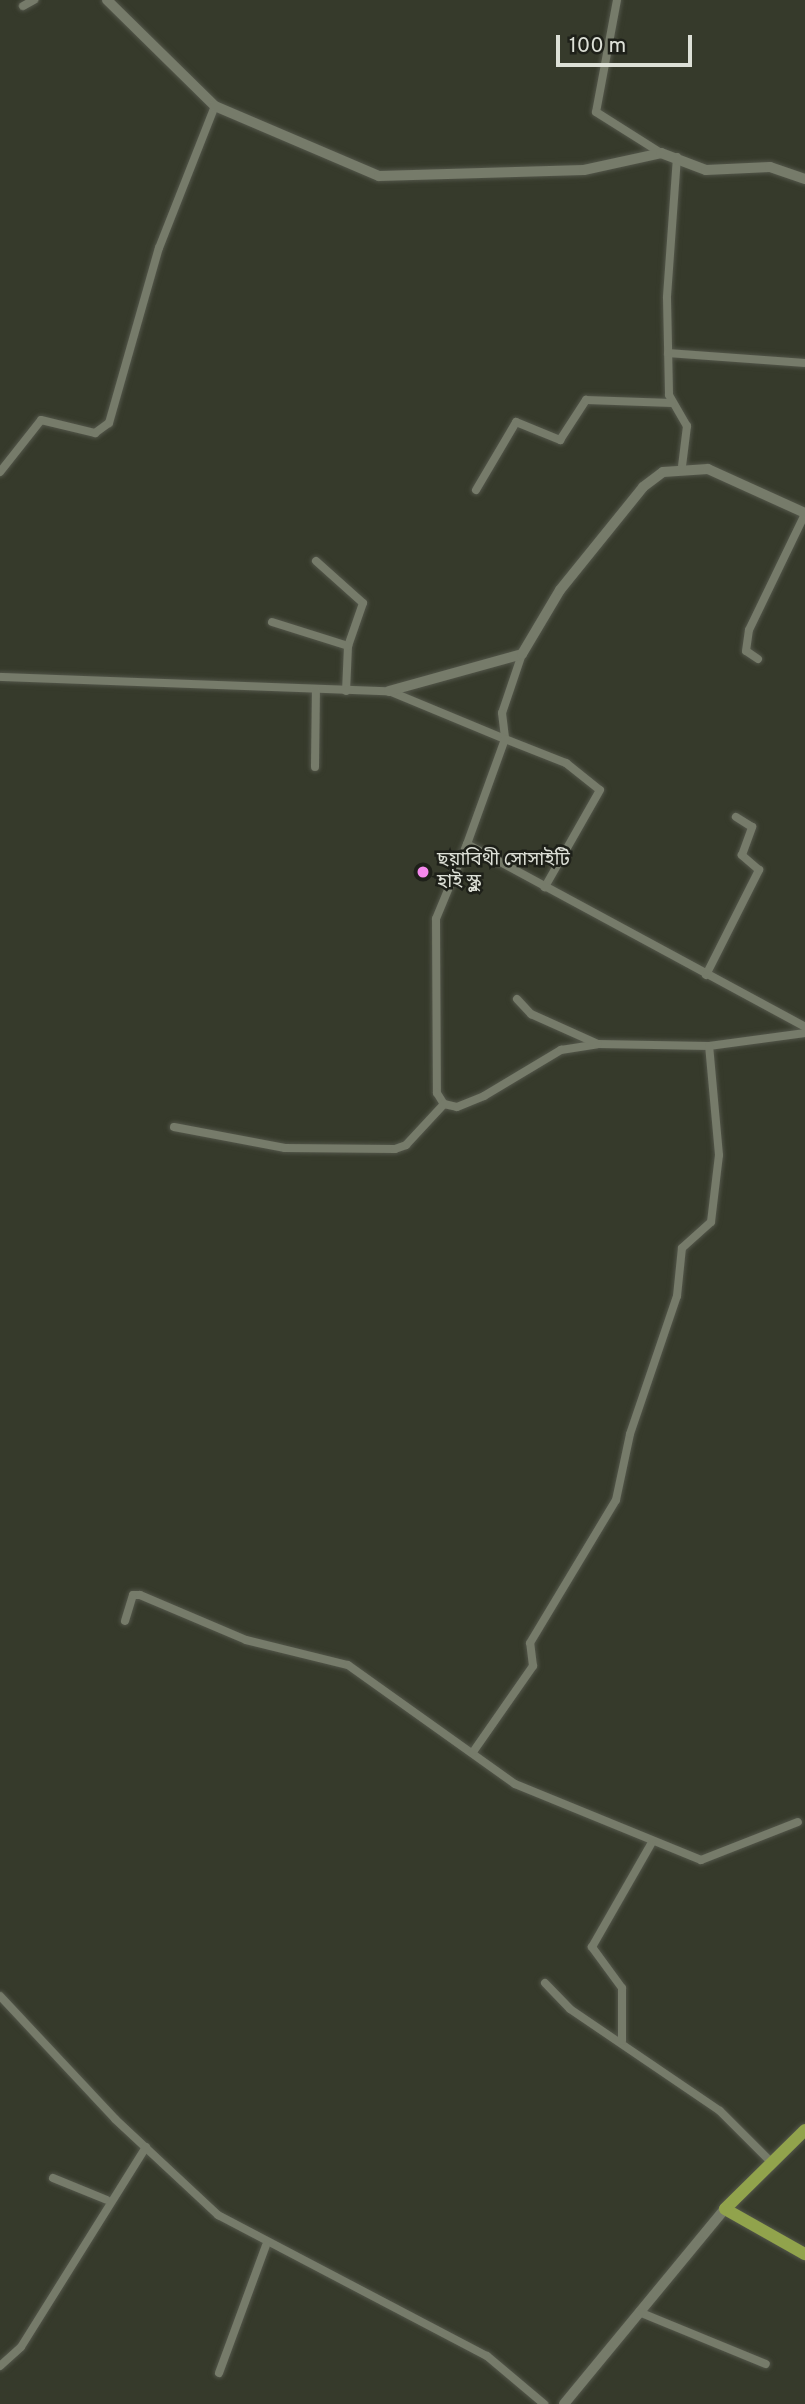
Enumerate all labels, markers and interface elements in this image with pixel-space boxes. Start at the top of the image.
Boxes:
scale bar [560,21,696,65]
text: 100 m [569,33,626,60]
place label: ছয়াবিথী সোসাইটি হাই স্কুল [437,850,570,894]
marker: ছয়াবিথী সোসাইটি হাই স্কুল [415,864,431,880]

